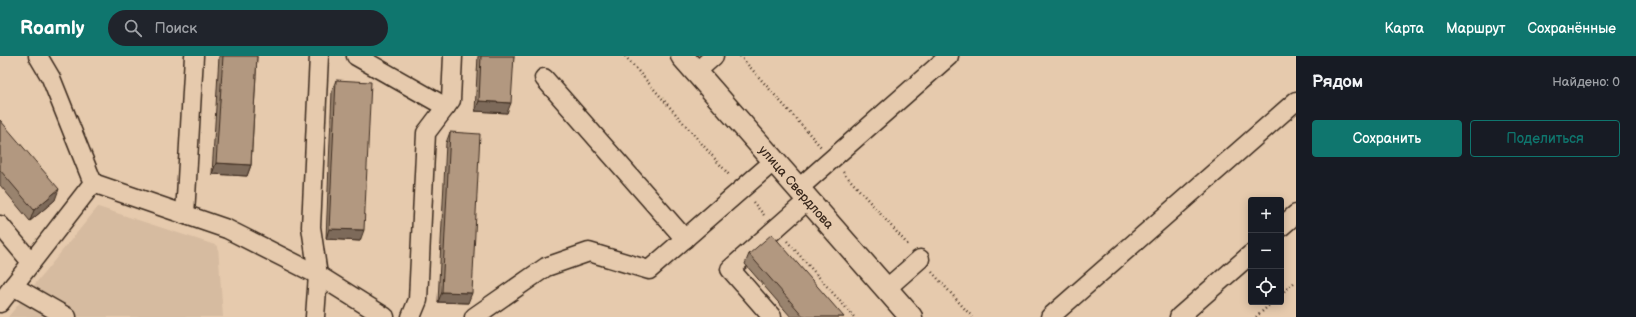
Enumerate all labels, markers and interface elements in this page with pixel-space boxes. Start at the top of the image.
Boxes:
search box [108,10,388,46]
text: Roamly [20,17,84,40]
icon: search [122,17,144,39]
text: Поиск [154,19,197,38]
text: Карта [1385,20,1424,37]
text: Маршрут [1446,20,1506,37]
text: Сохранённые [1528,20,1616,37]
text: Рядом [1312,72,1363,92]
text: Найдено: 0 [1552,74,1620,90]
button: Сохранить [1312,120,1462,157]
button: Поделиться [1470,120,1620,157]
street label: улица Свердлова [755,142,837,233]
map controls [1248,197,1284,305]
button: + [1248,197,1284,233]
button: − [1248,233,1284,269]
button: locate [1248,269,1284,305]

